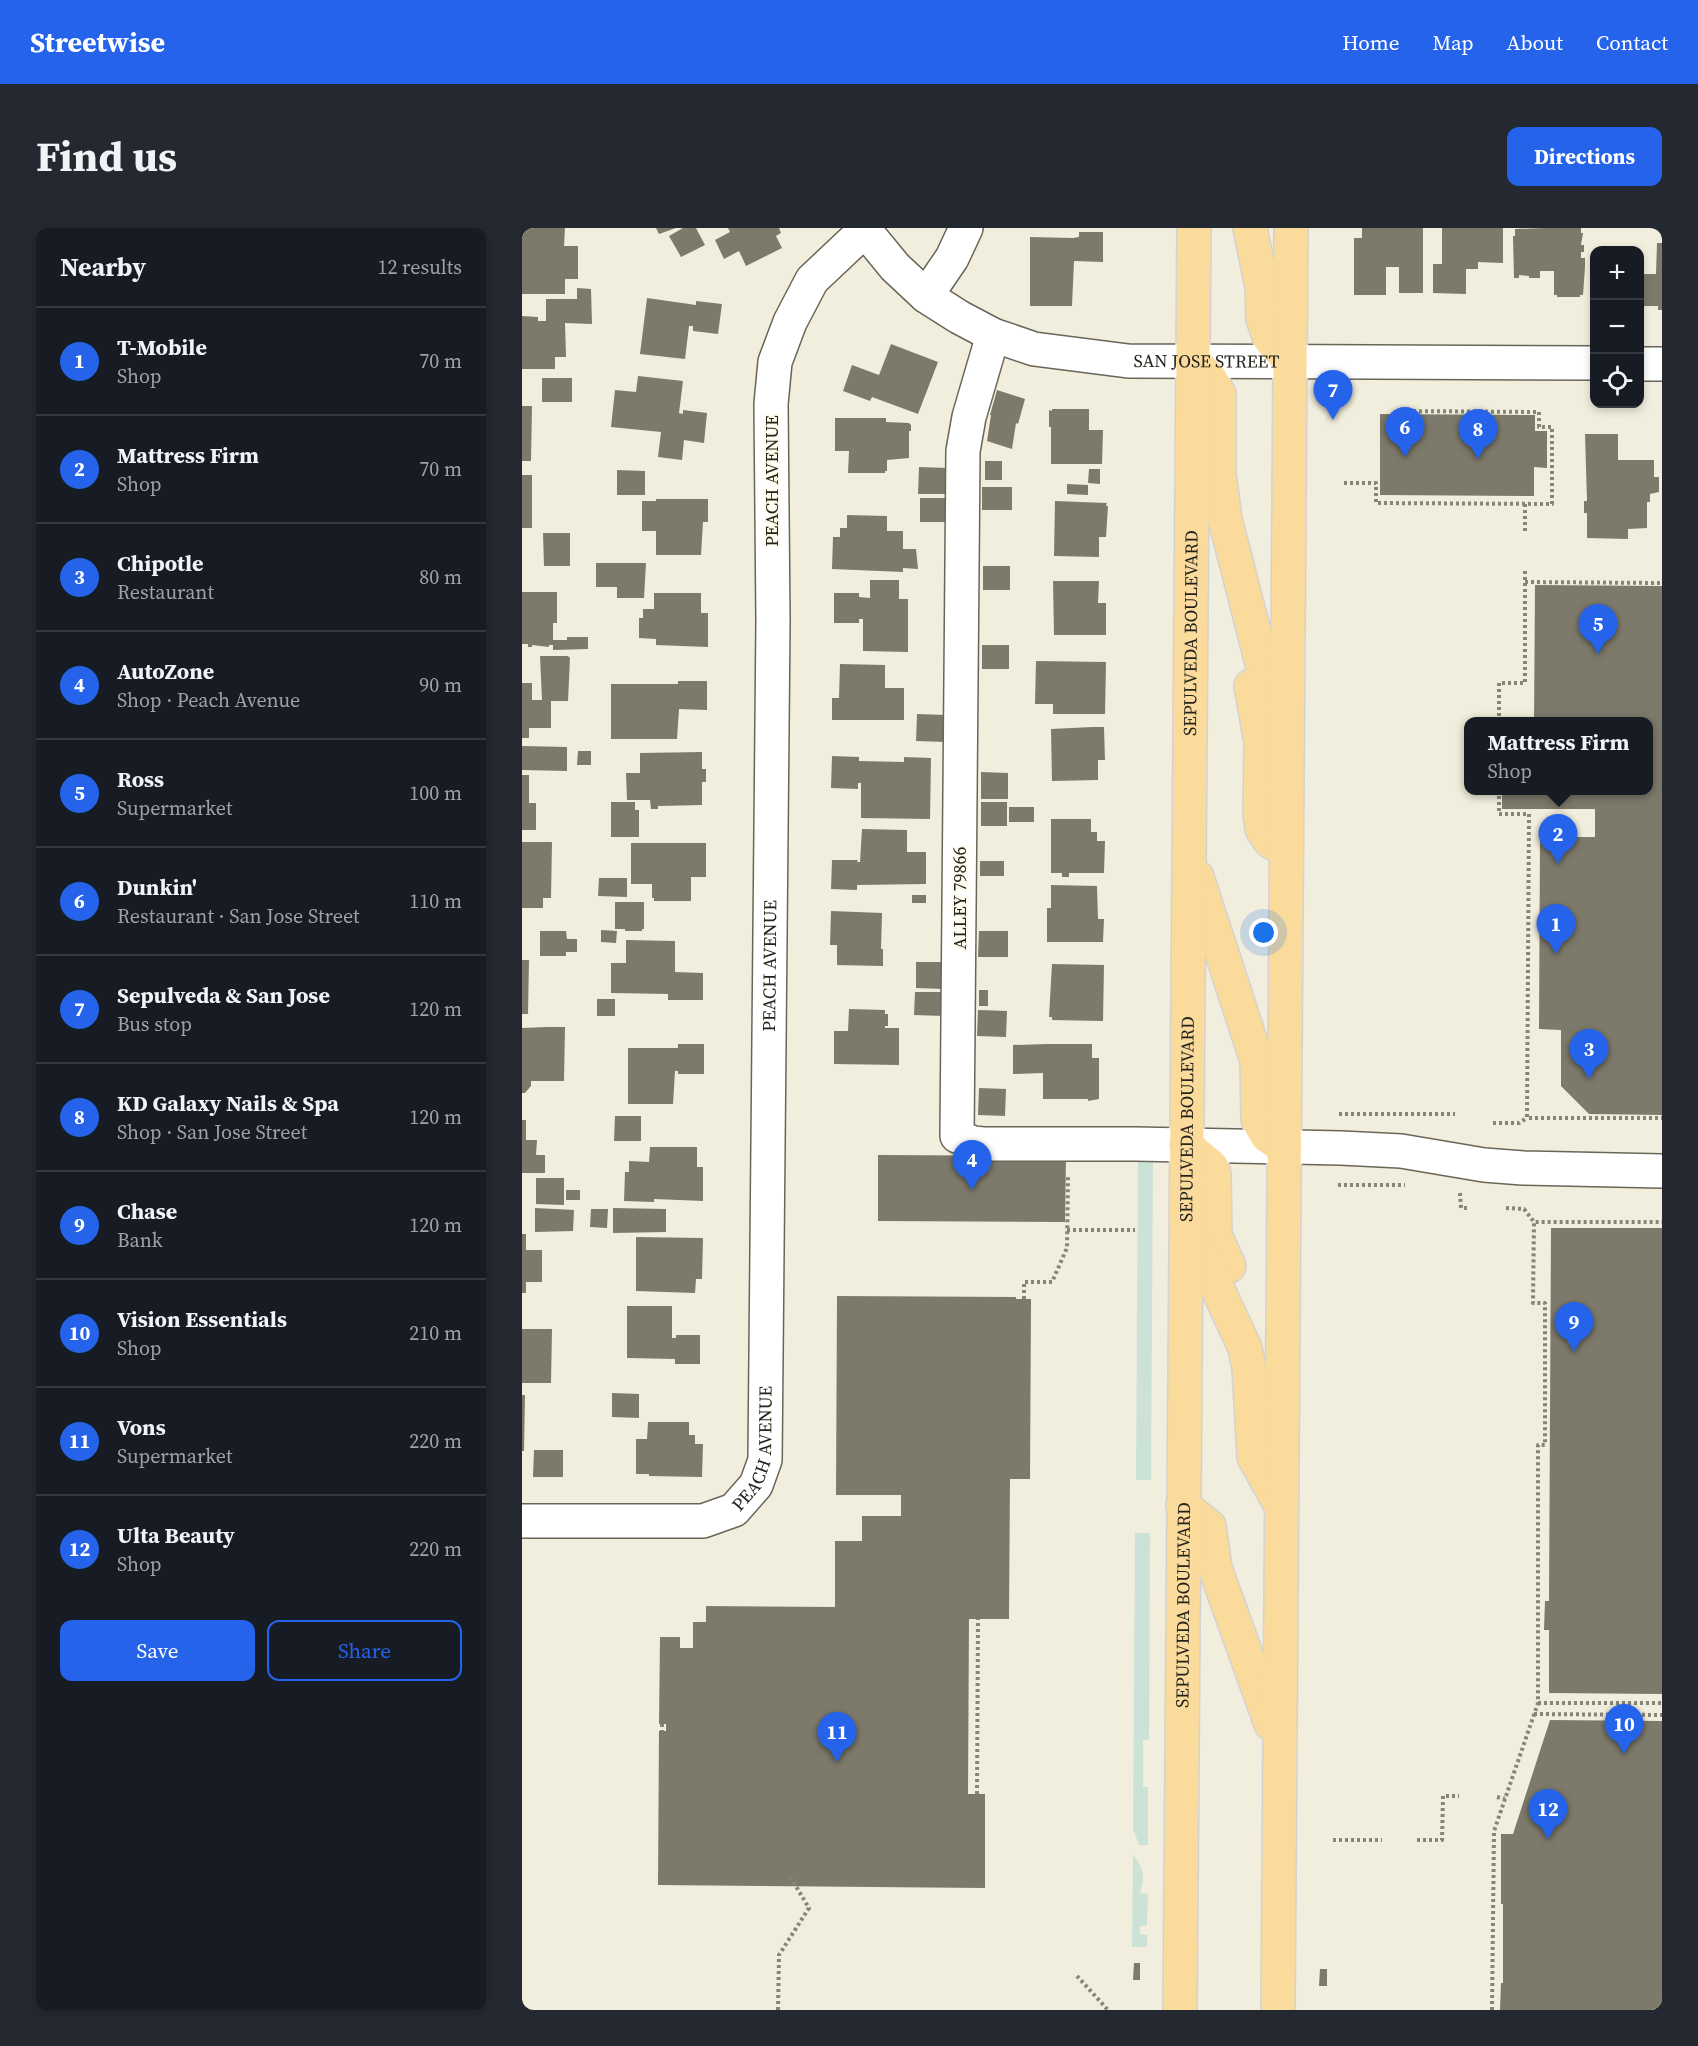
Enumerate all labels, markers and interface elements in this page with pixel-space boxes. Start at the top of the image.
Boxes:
text: Streetwise [30,23,165,61]
text: Home [1342,28,1400,57]
text: Map [1433,28,1474,57]
text: About [1507,28,1563,57]
text: Contact [1596,28,1668,57]
text: Find us [36,127,177,185]
button: Directions [1507,127,1662,186]
map controls [1590,246,1644,408]
button: + [1590,246,1644,300]
text: Nearby [60,249,146,285]
text: 12 results [377,253,462,281]
button: − [1590,300,1644,354]
text: T-Mobile [117,332,207,362]
text: 1 [74,347,85,375]
text: 70 m [419,347,462,375]
street label: SAN JOSE STREET [1134,348,1279,374]
button: locate [1590,354,1644,408]
text: Shop [117,362,162,390]
pin: 7 [1314,370,1352,420]
pin: 6 [1386,408,1424,457]
pin: 8 [1458,410,1498,459]
street label: PEACH AVENUE [759,415,784,547]
text: Mattress Firm [117,440,259,470]
text: 2 [74,455,85,483]
text: 70 m [419,455,462,483]
text: Shop [117,470,162,498]
street label: SEPULVEDA BOULEVARD [1177,530,1204,736]
text: Chipotle [117,548,204,578]
text: 3 [74,563,85,591]
text: 80 m [419,563,462,591]
text: Restaurant [117,578,214,606]
pin: 5 [1578,604,1618,654]
text: AutoZone [117,656,214,686]
text: 4 [74,671,85,699]
text: 90 m [419,671,462,699]
text: Shop · Peach Avenue [117,686,300,714]
popup [1464,717,1653,795]
text: Mattress Firm [1487,727,1630,757]
text: Shop [1487,757,1532,785]
text: Ross [117,764,164,794]
text: 5 [74,779,85,807]
text: 100 m [409,779,462,807]
text: Supermarket [117,794,232,822]
pin: 2 [1538,814,1578,864]
street label: ALLEY 79866 [947,846,972,950]
text: Dunkin' [117,872,197,902]
text: 6 [74,887,85,915]
text: 110 m [409,887,462,915]
street label: PEACH AVENUE [756,900,782,1032]
text: Restaurant · San Jose Street [117,902,360,930]
pin: 1 [1536,904,1576,954]
your location [1249,918,1278,947]
text: Sepulveda & San Jose [117,980,330,1010]
text: 7 [74,995,85,1023]
text: 120 m [409,995,462,1023]
text: Bus stop [117,1010,192,1038]
street label: SEPULVEDA BOULEVARD [1173,1016,1200,1222]
pin: 3 [1570,1030,1608,1079]
text: KD Galaxy Nails & Spa [117,1088,339,1118]
text: 8 [74,1103,85,1131]
text: 120 m [409,1103,462,1131]
text: Shop · San Jose Street [117,1118,307,1146]
pin: 4 [952,1140,992,1190]
text: Chase [117,1196,177,1226]
text: 9 [74,1211,85,1239]
text: 120 m [409,1211,462,1239]
text: Bank [117,1226,163,1254]
pin: 9 [1554,1302,1594,1352]
text: Vision Essentials [117,1304,287,1334]
text: 10 [69,1319,90,1347]
text: 210 m [409,1319,462,1347]
text: Shop [117,1334,162,1362]
street label: PEACH AVENUE [726,1386,778,1516]
text: Vons [117,1412,166,1442]
text: 11 [69,1427,90,1455]
text: 220 m [409,1427,462,1455]
text: Supermarket [117,1442,232,1470]
street label: SEPULVEDA BOULEVARD [1169,1502,1196,1708]
text: Ulta Beauty [117,1520,235,1550]
text: 12 [69,1535,90,1563]
text: 220 m [409,1535,462,1563]
text: Shop [117,1550,162,1578]
button: Save [60,1620,255,1681]
button: Share [267,1620,462,1681]
pin: 10 [1604,1704,1644,1754]
pin: 11 [818,1712,856,1762]
pin: 12 [1528,1790,1568,1839]

